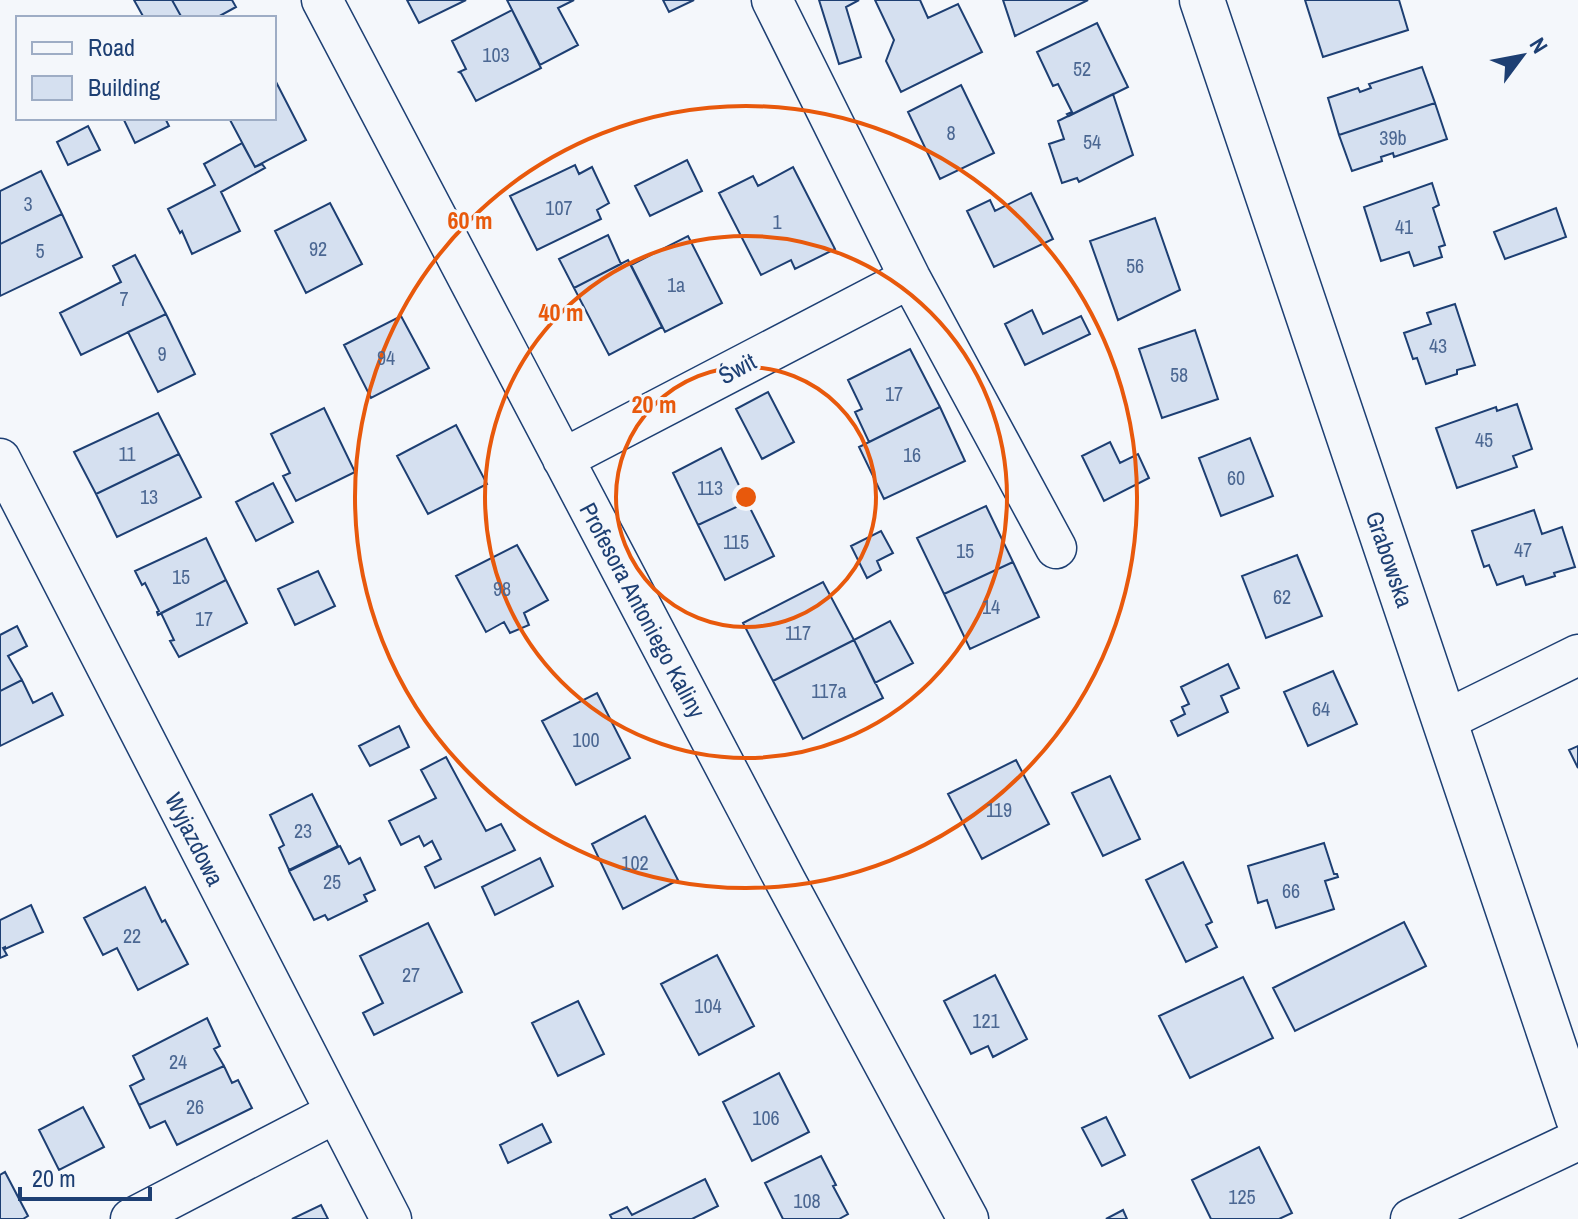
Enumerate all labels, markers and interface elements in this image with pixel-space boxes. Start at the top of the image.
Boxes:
legend [16,16,276,120]
north arrow [1482,16,1562,96]
text: Road [88,31,135,63]
text: N [1523,32,1555,59]
house number: 103 [482,41,510,68]
house number: 52 [1073,55,1091,82]
text: Building [88,71,160,103]
house number: 8 [946,119,956,146]
house number: 39b [1379,124,1407,151]
house number: 54 [1083,128,1101,155]
house number: 3 [23,190,33,217]
house number: 107 [545,194,573,221]
text: 60 m [448,204,492,236]
house number: 1 [772,208,782,235]
house number: 41 [1395,213,1413,240]
house number: 92 [309,235,327,262]
house number: 5 [35,237,45,264]
house number: 56 [1126,252,1144,279]
house number: 1a [667,271,685,298]
house number: 7 [119,285,129,312]
text: 40 m [539,296,583,328]
house number: 43 [1429,332,1447,359]
house number: 9 [157,340,167,367]
house number: 94 [377,344,395,371]
street label: Świt [713,345,762,391]
house number: 58 [1170,361,1188,388]
house number: 17 [885,380,903,407]
text: 20 m [632,388,676,420]
house number: 45 [1475,426,1493,453]
house number: 11 [118,440,136,467]
house number: 16 [903,441,921,468]
house number: 60 [1227,464,1245,491]
house number: 113 [697,474,723,501]
house number: 13 [140,483,158,510]
centre of rings [732,483,760,511]
street label: Profesora Antoniego Kaliny [573,497,713,723]
street label: Grabowska [1359,507,1421,611]
house number: 115 [723,528,749,555]
house number: 47 [1514,536,1532,563]
house number: 15 [956,537,974,564]
house number: 15 [172,563,190,590]
house number: 98 [493,575,511,602]
house number: 62 [1273,583,1291,610]
house number: 14 [982,593,1000,620]
house number: 17 [195,605,213,632]
house number: 117 [785,619,811,646]
house number: 117a [811,677,847,704]
house number: 64 [1312,695,1330,722]
house number: 100 [572,726,600,753]
street label: Wyjazdowa [158,787,232,891]
house number: 119 [986,796,1012,823]
house number: 23 [294,817,312,844]
house number: 102 [621,849,649,876]
house number: 25 [323,868,341,895]
house number: 66 [1282,877,1300,904]
house number: 22 [123,922,141,949]
house number: 27 [402,961,420,988]
house number: 104 [694,992,722,1019]
house number: 121 [972,1007,1000,1034]
house number: 24 [169,1048,187,1075]
house number: 26 [186,1093,204,1120]
house number: 106 [752,1104,780,1131]
scale bar [20,1151,150,1201]
text: 20 m [32,1162,76,1194]
house number: 125 [1228,1183,1256,1210]
house number: 108 [793,1187,821,1214]

